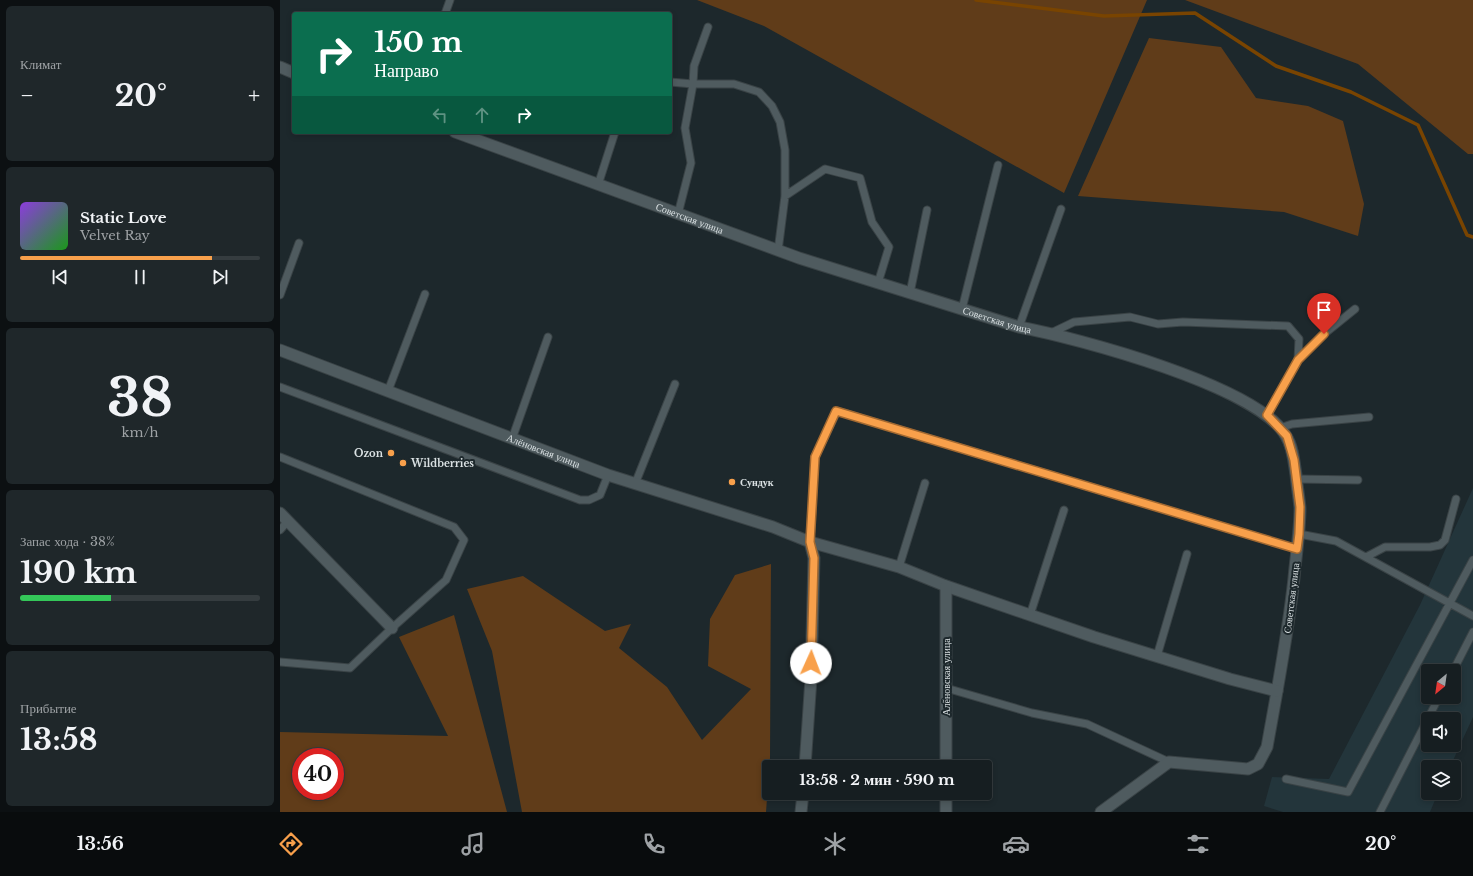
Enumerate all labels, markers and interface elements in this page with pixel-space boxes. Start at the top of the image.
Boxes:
text: 150 m [374,25,462,60]
icon: right [308,28,360,80]
text: Климат [20,56,61,73]
text: Направо [374,60,439,82]
text: 20° [115,77,167,114]
text: − [20,82,34,109]
text: + [248,82,260,109]
icon: left [429,104,451,126]
icon: ahead [471,104,493,126]
icon: right [513,104,535,126]
street label: Советская улица [654,200,726,237]
text: Static Love [80,208,166,227]
text: Velvet Ray [80,227,150,244]
icon: previous [49,266,71,288]
icon: pause [129,266,151,288]
icon: next [209,266,231,288]
pin [1307,293,1341,334]
icon: arrive [1313,299,1335,321]
street label: Советская улица [961,304,1033,336]
text: 38 [107,366,173,430]
text: km/h [122,424,158,441]
street label: Алёновская улица [505,431,582,471]
place label: Ozon [354,447,384,460]
marker: Ozon [386,448,396,458]
place label: Wildberries [410,457,474,470]
marker: Wildberries [398,458,408,468]
place label: Сундук [740,476,774,489]
marker: Сундук [727,477,737,487]
text: Запас хода · 38% [20,533,115,550]
text: 190 km [20,554,137,591]
street label: Советская улица [1281,561,1302,634]
street label: Алёновская улица [940,638,953,716]
position arrow [790,642,832,684]
north arrow [1421,664,1461,704]
map controls [1421,664,1461,800]
text: Прибытие [20,700,77,717]
button: sound [1421,712,1461,752]
text: 13:58 [20,721,98,758]
speed limit sign: 40 [292,748,344,800]
button: layers [1421,760,1461,800]
text: 13:58 · 2 мин · 590 m [799,770,955,789]
icon: directions [277,830,305,858]
icon: music [459,830,487,858]
icon: phone [640,830,668,858]
icon: climate [821,830,849,858]
icon: car [1002,830,1030,858]
icon: filters [1184,830,1212,858]
text: 13:56 [77,833,124,855]
text: 20° [1365,833,1396,855]

